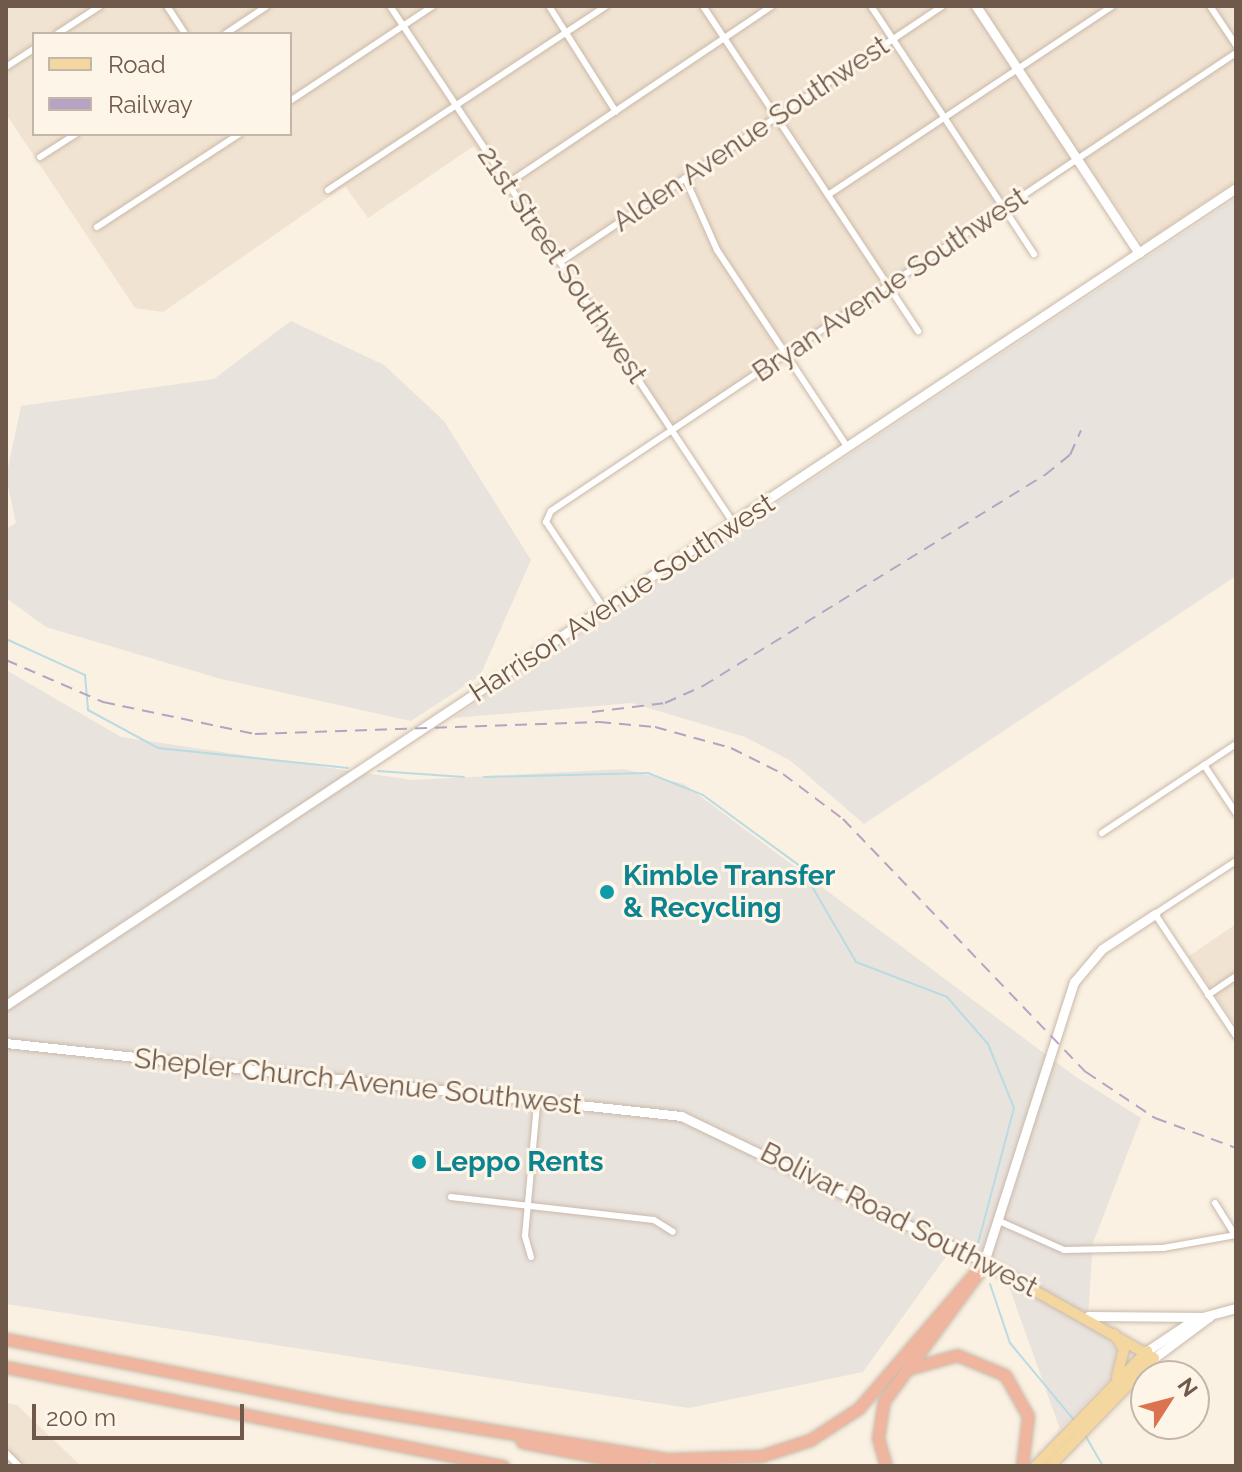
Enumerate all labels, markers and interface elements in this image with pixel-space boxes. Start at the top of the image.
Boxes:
street label: Alden Avenue Southwest [606,29,896,239]
legend [32,32,292,136]
text: Road [108,50,166,79]
text: Railway [108,90,193,119]
street label: 21st Street Southwest [470,140,654,390]
street label: Bryan Avenue Southwest [746,180,1034,390]
street label: Harrison Avenue Southwest [463,486,781,710]
place label: Kimble Transfer & Recycling [623,859,836,925]
marker: Kimble Transfer & Recycling [598,883,616,901]
street label: Shepler Church Avenue Southwest [132,1042,584,1122]
street label: Bolivar Road Southwest [754,1135,1044,1305]
place label: Leppo Rents [435,1145,604,1179]
marker: Leppo Rents [410,1153,428,1171]
north arrow [1130,1360,1210,1440]
text: N [1172,1373,1203,1401]
scale bar [36,1388,248,1438]
text: 200 m [46,1403,116,1432]

